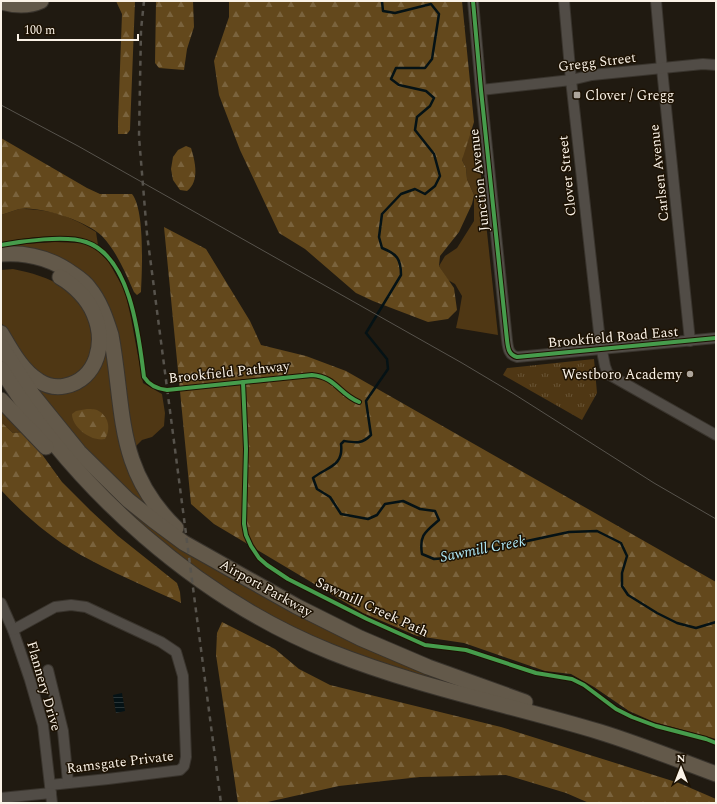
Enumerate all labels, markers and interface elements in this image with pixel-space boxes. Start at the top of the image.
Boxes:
scale bar [18,16,138,42]
text: 100 m [24,21,55,40]
street label: Gregg Street [557,47,637,77]
place label: Clover / Gregg [585,85,675,106]
marker: Clover / Gregg [572,90,582,100]
street label: Carlsen Avenue [643,123,675,223]
street label: Junction Avenue [463,128,495,232]
street label: Clover Street [552,135,582,217]
street label: Brookfield Road East [547,321,679,353]
street label: Brookfield Pathway [167,355,292,389]
place label: Westboro Academy [562,364,683,385]
marker: Westboro Academy [685,369,695,379]
water label: Sawmill Creek [438,529,528,569]
street label: Airport Parkway [216,554,317,623]
street label: Sawmill Creek Path [312,572,432,642]
street label: Flannery Drive [21,639,67,734]
street label: Ramsgate Private [65,745,175,779]
north arrow [661,748,701,788]
text: N [677,750,686,767]

